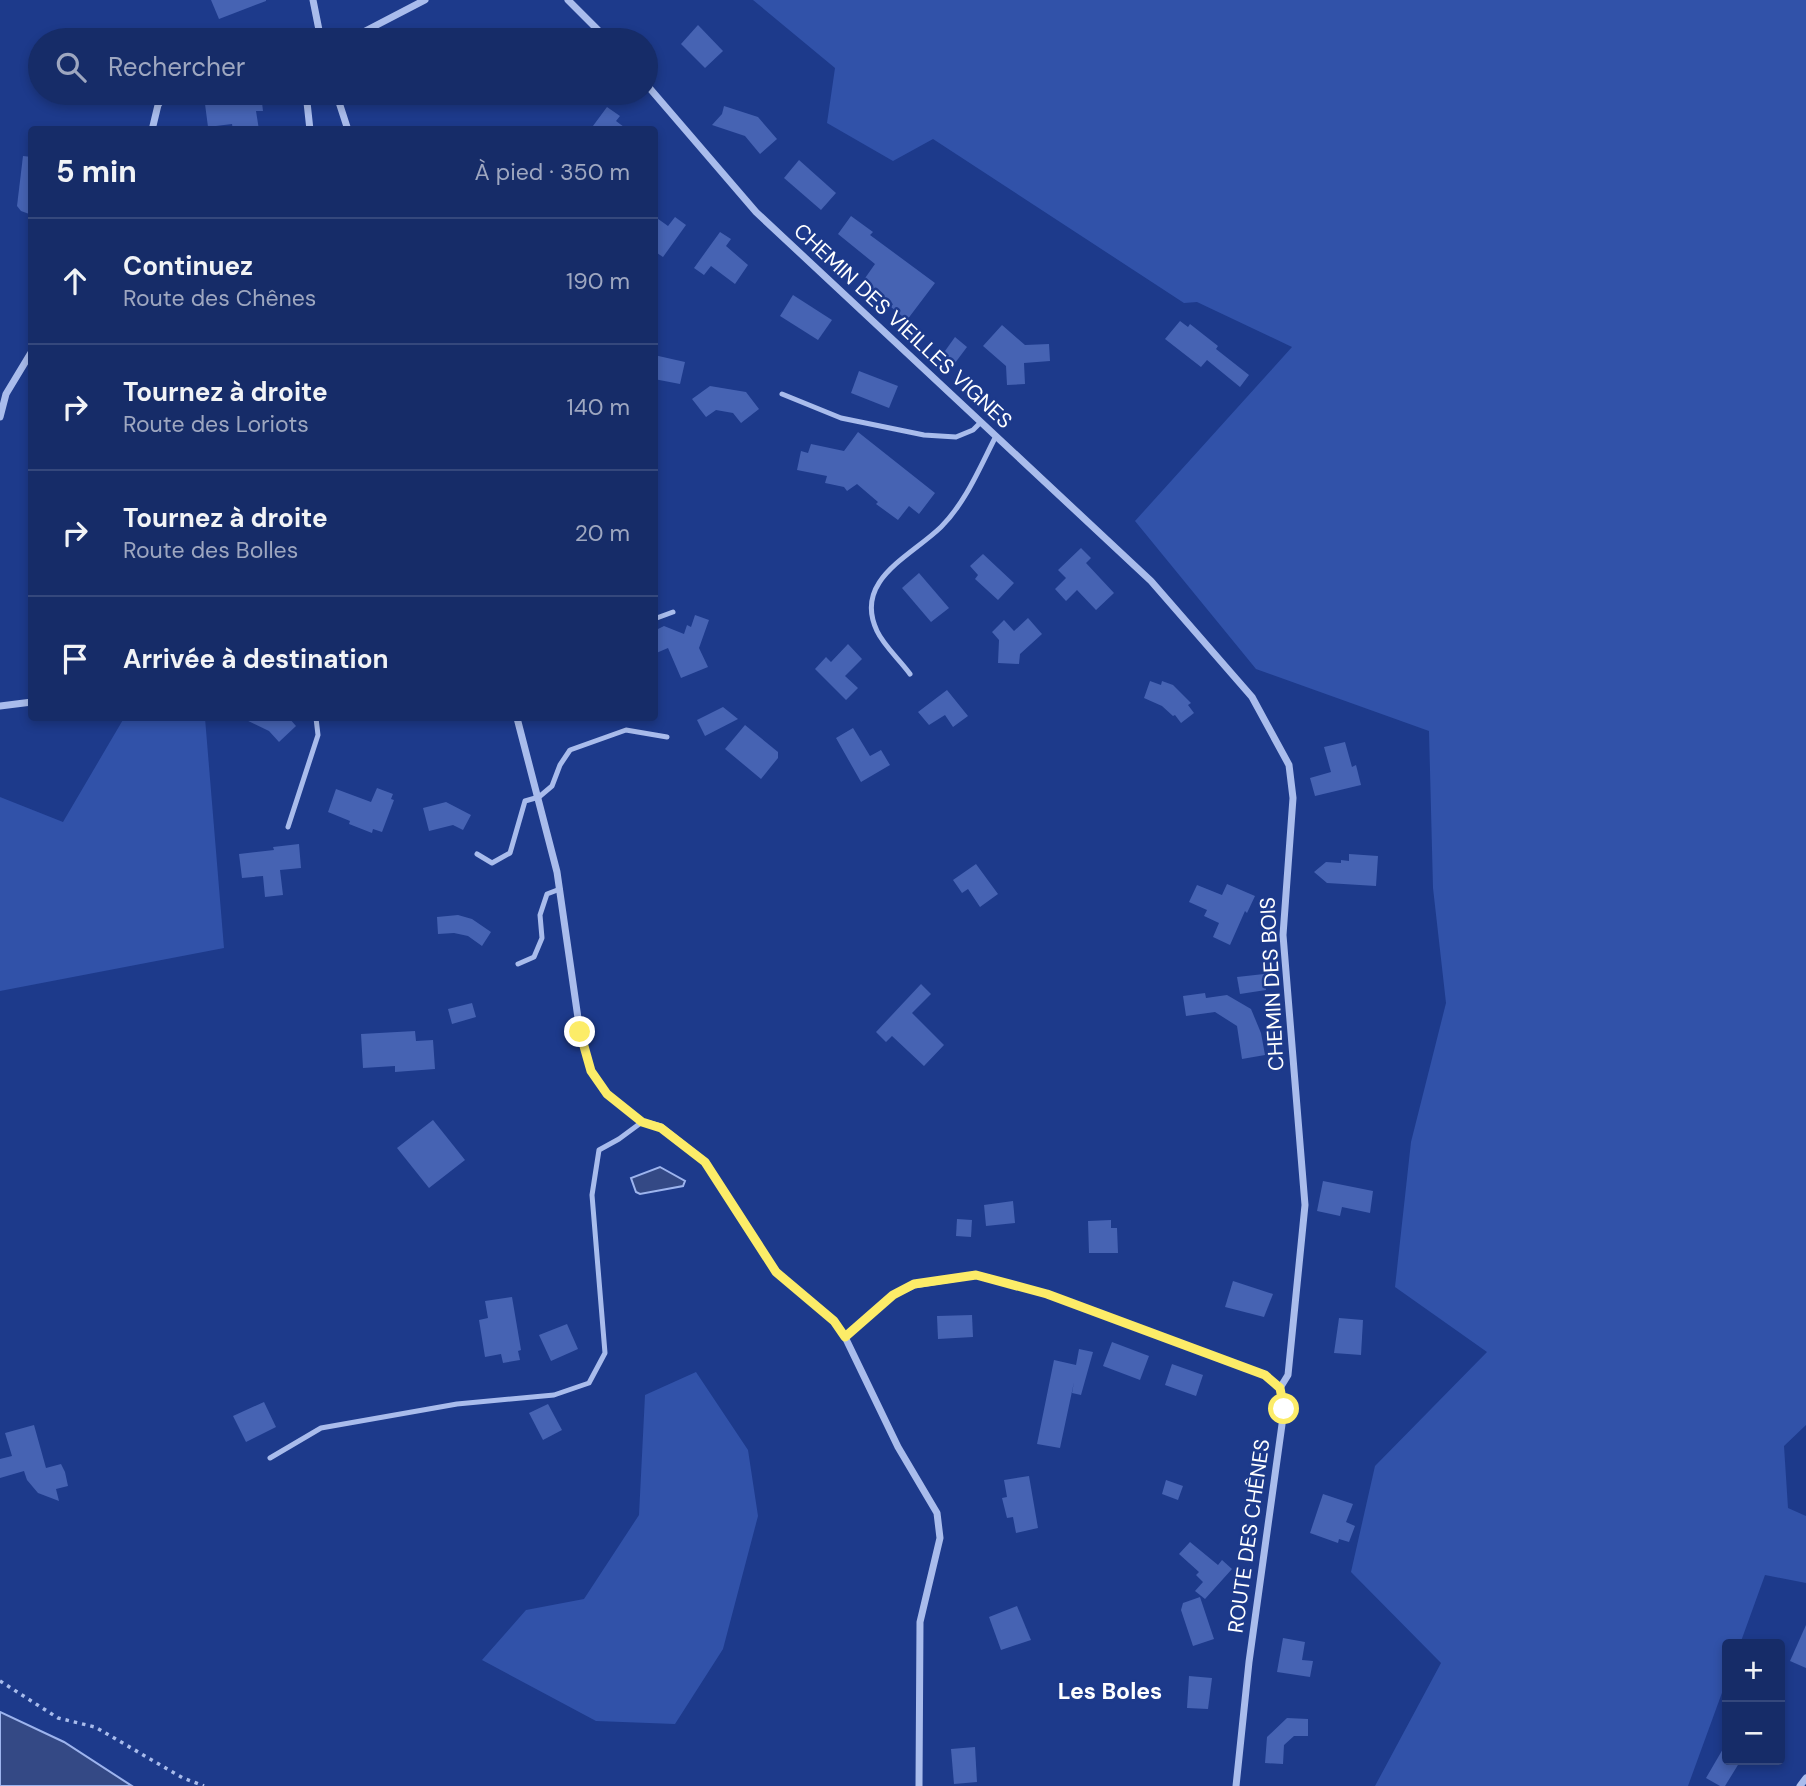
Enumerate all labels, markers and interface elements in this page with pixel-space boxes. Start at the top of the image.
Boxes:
search box [28,28,658,105]
icon: search [52,48,90,86]
text: Rechercher [108,50,245,84]
text: 5 min [56,152,137,191]
text: À pied · 350 m [474,157,630,187]
street label: CHEMIN DES VIEILLES VIGNES [788,217,1018,435]
text: Continuez [123,249,253,283]
icon: ahead [56,262,94,300]
text: 190 m [566,266,630,296]
text: Route des Chênes [123,283,316,313]
text: Tournez à droite [123,375,328,409]
icon: right [56,388,94,426]
text: 140 m [567,392,630,422]
text: Route des Loriots [123,409,309,439]
text: Tournez à droite [123,501,328,535]
icon: right [56,514,94,552]
text: 20 m [575,518,630,548]
text: Route des Bolles [123,535,298,565]
icon: arrive [56,640,94,678]
text: Arrivée à destination [123,642,389,676]
street label: CHEMIN DES BOIS [1253,896,1291,1072]
route end [564,1016,595,1047]
route start [1268,1393,1299,1424]
street label: ROUTE DES CHÊNES [1222,1437,1276,1635]
map controls [1722,1639,1785,1765]
button: + [1722,1639,1785,1702]
district label: Les Boles [1058,1676,1162,1706]
button: − [1722,1702,1785,1765]

